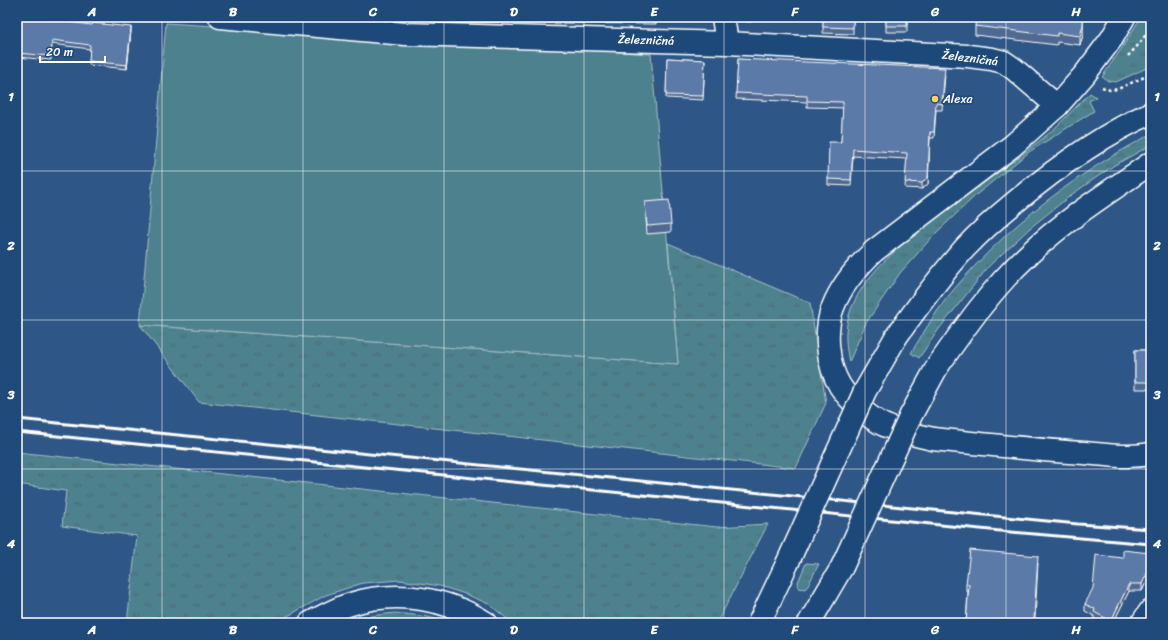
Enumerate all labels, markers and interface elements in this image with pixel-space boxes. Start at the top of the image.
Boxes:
text: A [87,0,96,23]
text: B [229,0,238,23]
text: C [368,0,378,23]
text: D [510,0,518,23]
text: E [650,0,659,23]
text: F [790,0,799,23]
text: G [930,0,940,23]
text: H [1070,0,1081,23]
street label: Železničná [617,28,675,52]
scale bar [40,38,105,64]
text: 20 m [46,41,73,63]
street label: Železničná [941,44,999,72]
text: 1 [8,85,14,108]
text: 1 [1154,85,1160,108]
place label: Alexa [942,88,974,110]
marker: Alexa [930,94,940,104]
text: 2 [6,234,15,257]
text: 2 [1152,234,1161,257]
text: 3 [6,383,15,406]
text: 3 [1152,383,1161,406]
text: 4 [6,532,16,555]
text: 4 [1152,532,1162,555]
text: A [87,618,96,640]
text: B [229,618,238,640]
text: C [368,618,378,640]
text: D [510,618,518,640]
text: E [650,618,659,640]
text: F [790,618,799,640]
text: G [930,618,940,640]
text: H [1070,618,1081,640]

